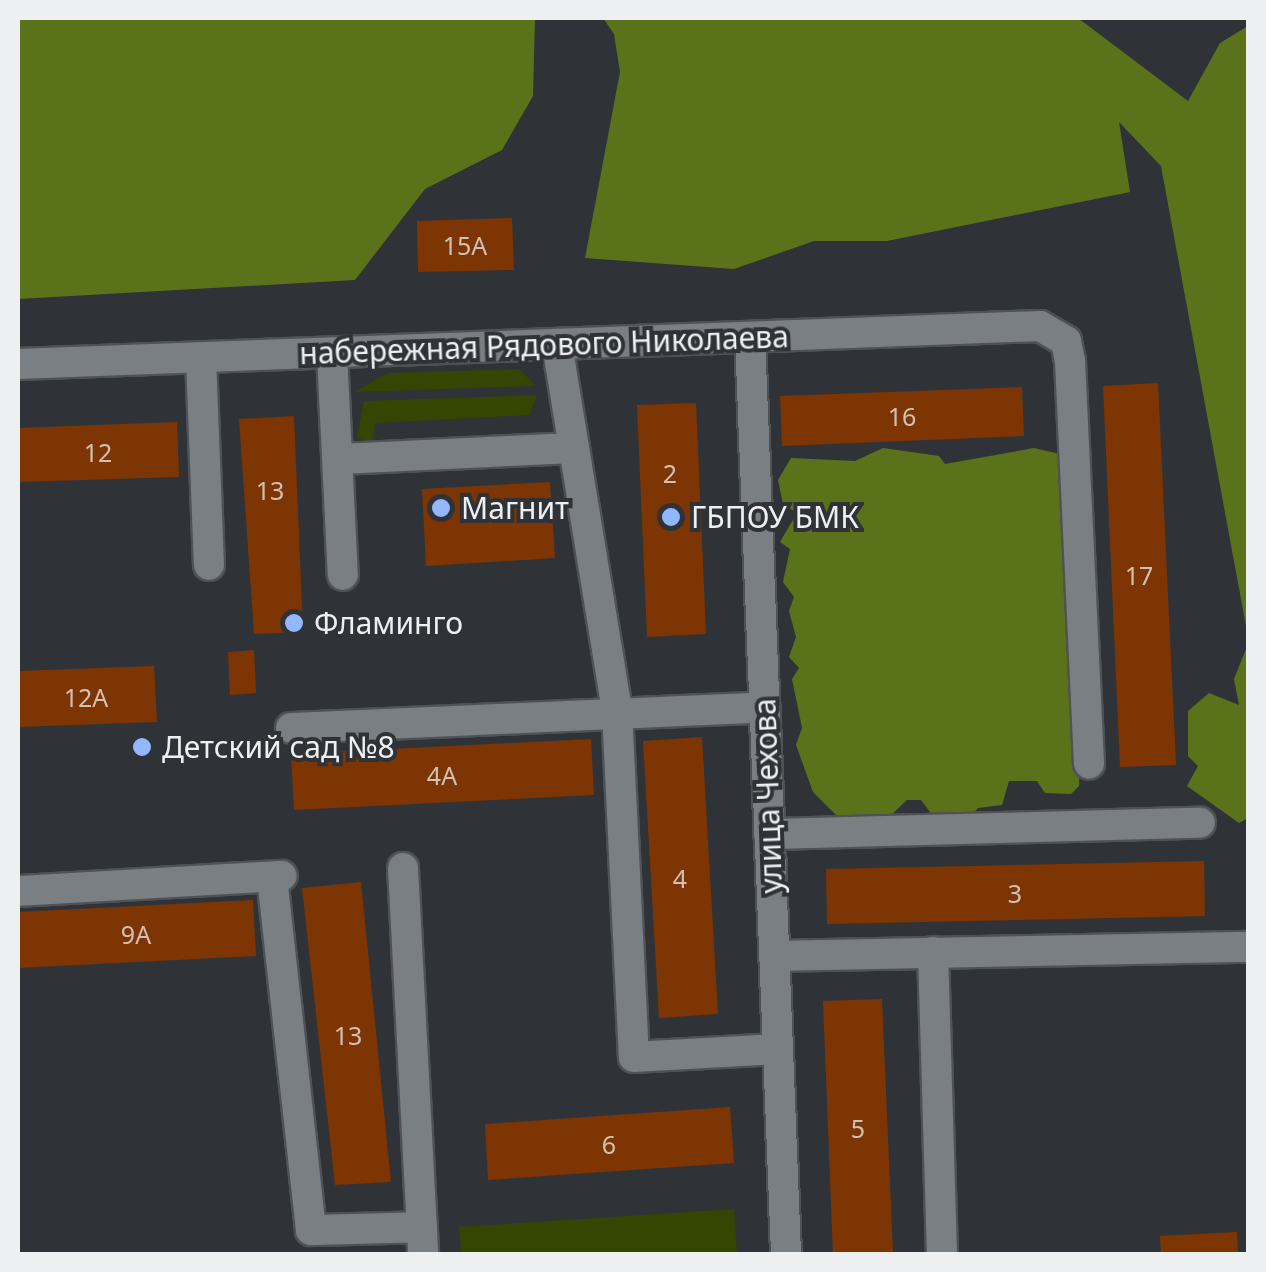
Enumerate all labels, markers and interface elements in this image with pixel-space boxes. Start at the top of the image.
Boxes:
house number: 15А [443,230,487,260]
street label: набережная Рядового Николаева [299,318,789,372]
house number: 16 [888,401,916,431]
house number: 12 [84,437,112,467]
house number: 2 [663,458,677,488]
house number: 13 [256,475,284,505]
place label: Магнит [461,490,569,526]
marker: Магнит [430,497,452,519]
place label: ГБПОУ БМК [691,499,859,535]
marker: ГБПОУ БМК [660,506,682,528]
house number: 17 [1125,560,1153,590]
place label: Фламинго [314,605,463,641]
marker: Фламинго [283,612,305,634]
house number: 12А [64,682,108,712]
street label: улица Чехова [747,698,789,894]
place label: Детский сад №8 [162,729,395,765]
marker: Детский сад №8 [131,736,153,758]
house number: 4А [427,760,457,790]
house number: 4 [673,863,687,893]
house number: 3 [1008,878,1022,908]
house number: 9А [121,919,151,949]
house number: 13 [334,1020,362,1050]
house number: 5 [851,1113,865,1143]
house number: 6 [602,1129,616,1159]

